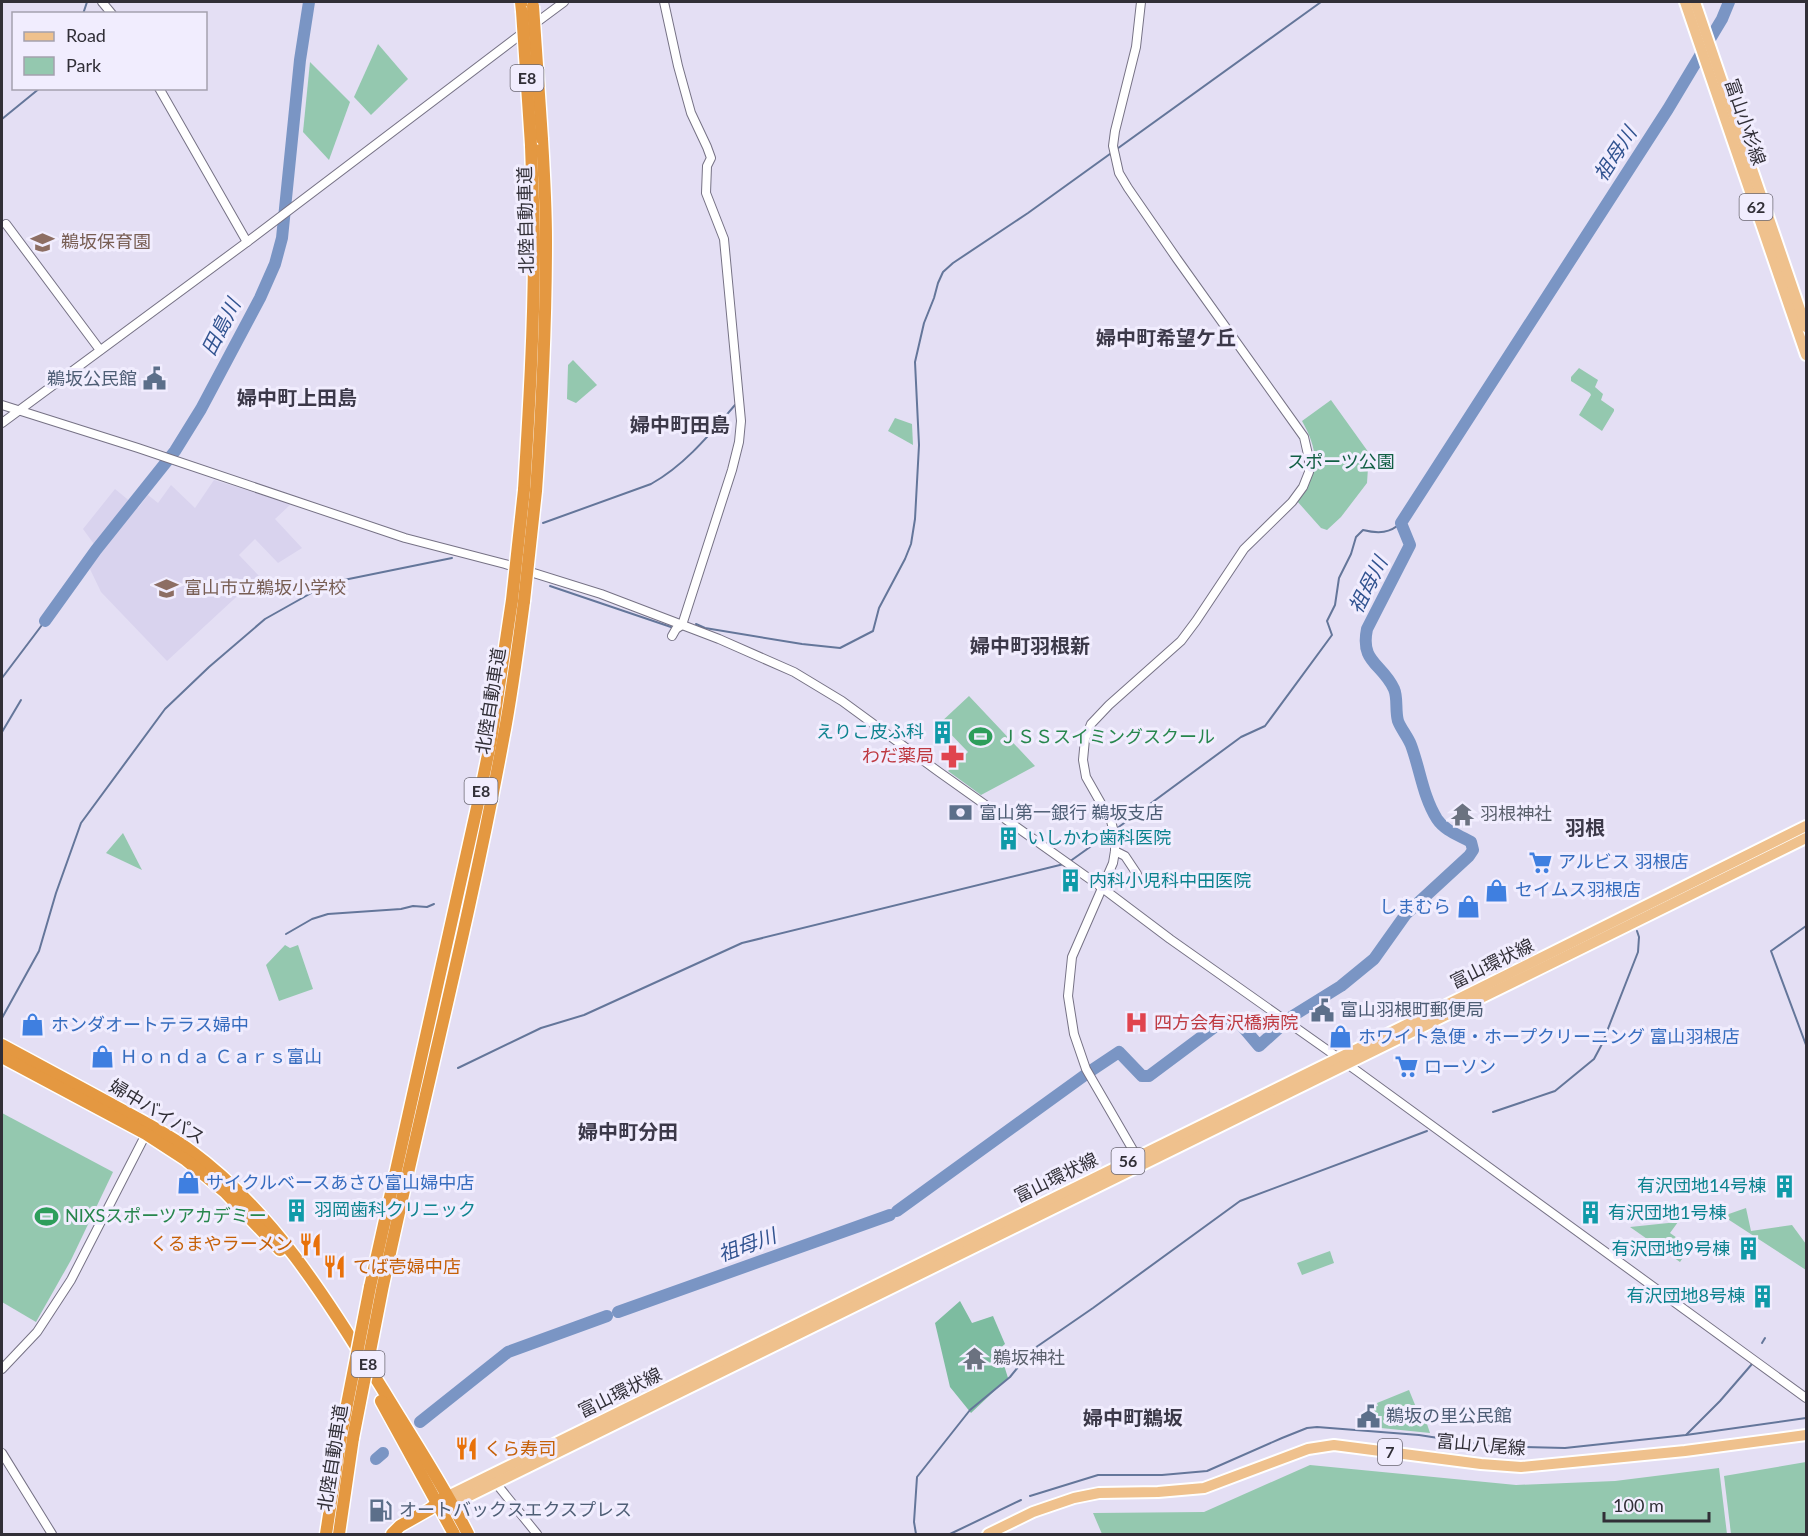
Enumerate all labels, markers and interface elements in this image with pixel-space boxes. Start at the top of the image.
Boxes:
legend [12,12,207,90]
text: Road [66,24,106,46]
text: Park [66,54,102,76]
road number: E8 [510,65,544,91]
street label: 富山小杉線 [1721,76,1771,168]
water label: 祖母川 [1588,120,1642,185]
street label: 北陸自動車道 [513,166,537,274]
road number: 62 [1740,194,1772,220]
school or university icon: 鵜坂保育園 [30,229,56,255]
place label: 鵜坂保育園 [61,230,151,252]
water label: 田島川 [196,293,245,359]
district label: 婦中町希望ケ丘 [1096,325,1236,349]
public building icon: 鵜坂公民館 [142,366,168,392]
place label: 鵜坂公民館 [47,367,137,389]
district label: 婦中町上田島 [237,385,357,409]
district label: 婦中町田島 [630,412,730,436]
park label: スポーツ公園 [1287,450,1395,472]
water label: 祖母川 [1343,551,1392,617]
school or university icon: 富山市立鵜坂小学校 [153,575,179,601]
place label: 富山市立鵜坂小学校 [184,576,346,598]
district label: 婦中町羽根新 [970,633,1090,657]
street label: 北陸自動車道 [471,646,509,756]
building icon: えりこ皮ふ科 [929,719,955,745]
place label: えりこ皮ふ科 [816,720,924,742]
sports icon: ＪＳＳスイミングスクール [968,724,994,750]
place label: ＪＳＳスイミングスクール [999,725,1215,747]
pharmacy icon: わだ薬局 [939,743,965,769]
place label: わだ薬局 [862,744,934,766]
road number: E8 [464,778,498,804]
bank icon: 富山第一銀行 鵜坂支店 [948,800,974,826]
place label: 富山第一銀行 鵜坂支店 [979,801,1164,823]
temple icon: 羽根神社 [1449,801,1475,827]
place label: 羽根神社 [1480,802,1552,824]
district label: 羽根 [1565,815,1605,839]
building icon: いしかわ歯科医院 [996,825,1022,851]
place label: いしかわ歯科医院 [1027,826,1171,848]
supermarket icon: アルビス 羽根店 [1527,849,1553,875]
place label: アルビス 羽根店 [1558,850,1688,872]
building icon: 内科小児科中田医院 [1058,868,1084,894]
place label: 内科小児科中田医院 [1089,869,1251,891]
shop icon: セイムス羽根店 [1484,877,1510,903]
place label: セイムス羽根店 [1515,878,1641,900]
shop icon: しまむら [1456,894,1482,920]
place label: しまむら [1379,895,1451,917]
street label: 富山環状線 [1446,933,1537,993]
public building icon: 富山羽根町郵便局 [1309,997,1335,1023]
place label: 富山羽根町郵便局 [1340,998,1484,1020]
hospital icon: 四方会有沢橋病院 [1123,1010,1149,1036]
place label: 四方会有沢橋病院 [1154,1011,1298,1033]
shop icon: ホンダオートテラス婦中 [20,1012,46,1038]
place label: ホンダオートテラス婦中 [51,1013,249,1035]
shop icon: ホワイト急便・ホープクリーニング 富山羽根店 [1327,1024,1353,1050]
place label: ホワイト急便・ホープクリーニング 富山羽根店 [1358,1025,1740,1047]
shop icon: Ｈｏｎｄａ Ｃａｒｓ富山 [89,1044,115,1070]
place label: Ｈｏｎｄａ Ｃａｒｓ富山 [120,1045,323,1067]
supermarket icon: ローソン [1393,1054,1419,1080]
place label: ローソン [1424,1055,1496,1077]
street label: 婦中バイパス [106,1074,209,1148]
district label: 婦中町分田 [578,1119,678,1143]
street label: 富山環状線 [1010,1147,1101,1207]
road number: 56 [1112,1148,1144,1174]
shop icon: サイクルベースあさひ富山婦中店 [175,1170,201,1196]
place label: サイクルベースあさひ富山婦中店 [206,1171,474,1193]
building icon: 有沢団地14号棟 [1771,1173,1797,1199]
place label: 有沢団地14号棟 [1637,1174,1766,1196]
building icon: 羽岡歯科クリニック [283,1197,309,1223]
place label: 羽岡歯科クリニック [314,1198,476,1220]
building icon: 有沢団地1号棟 [1577,1200,1603,1226]
place label: 有沢団地1号棟 [1608,1201,1726,1223]
sports icon: NIXSスポーツアカデミー [34,1203,60,1229]
place label: NIXSスポーツアカデミー [65,1204,267,1226]
water label: 祖母川 [714,1222,781,1266]
restaurant icon: くるまやラーメン [298,1231,324,1257]
place label: くるまやラーメン [150,1232,293,1254]
building icon: 有沢団地9号棟 [1735,1236,1761,1262]
place label: 有沢団地9号棟 [1612,1237,1730,1259]
restaurant icon: てば壱婦中店 [322,1254,348,1280]
place label: てば壱婦中店 [353,1255,461,1277]
building icon: 有沢団地8号棟 [1750,1283,1776,1309]
place label: 有沢団地8号棟 [1627,1284,1745,1306]
temple icon: 鵜坂神社 [962,1345,988,1371]
place label: 鵜坂神社 [993,1346,1065,1368]
road number: E8 [352,1351,385,1377]
street label: 富山環状線 [574,1362,665,1422]
street label: 北陸自動車道 [313,1403,351,1513]
public building icon: 鵜坂の里公民館 [1355,1403,1381,1429]
place label: 鵜坂の里公民館 [1386,1404,1512,1426]
district label: 婦中町鵜坂 [1083,1405,1183,1429]
street label: 富山八尾線 [1435,1429,1527,1459]
restaurant icon: くら寿司 [453,1436,479,1462]
place label: くら寿司 [484,1437,556,1459]
road number: 7 [1378,1439,1402,1465]
scale bar [1604,1485,1709,1523]
text: 100 m [1613,1494,1664,1516]
fuel station icon: オートバックスエクスプレス [368,1497,394,1523]
place label: オートバックスエクスプレス [399,1498,632,1520]

